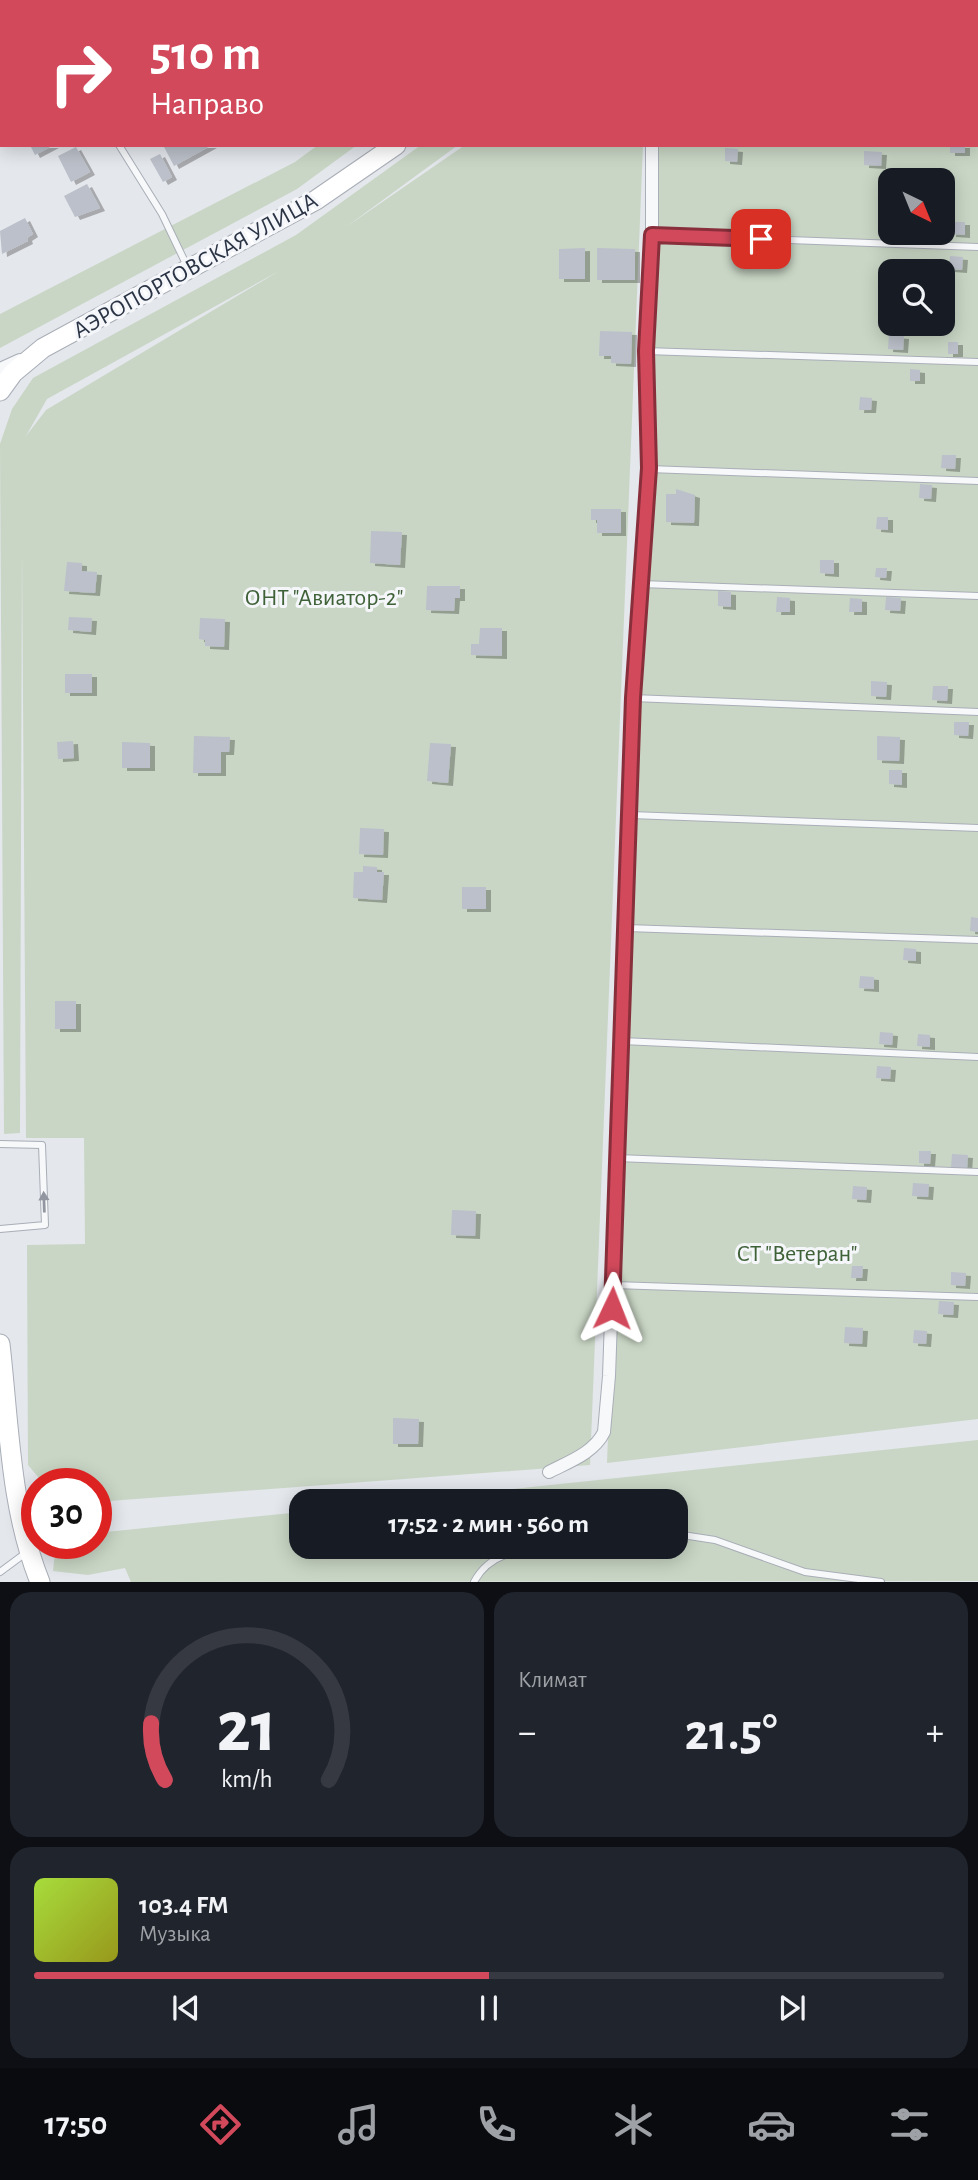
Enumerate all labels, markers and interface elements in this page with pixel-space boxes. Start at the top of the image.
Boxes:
icon: right [35,28,126,119]
text: 510 m [150,30,261,79]
text: Направо [150,88,264,120]
north arrow [878,168,956,245]
map controls [878,168,955,336]
street label: АЭРОПОРТОВСКАЯ УЛИЦА [69,189,322,343]
pin [731,209,791,269]
icon: arrive [742,220,780,258]
button: search [878,259,955,336]
park label: ОНТ "Авиатор-2" [245,586,403,610]
one-way arrow [38,1191,50,1213]
park label: СТ "Ветеран" [736,1242,858,1266]
position arrow [575,1271,649,1345]
speed limit sign: 30 [21,1468,112,1559]
text: 17:52 · 2 мин · 560 m [388,1511,589,1537]
text: Климат [518,1669,587,1692]
text: 21 [217,1693,277,1766]
text: 21.5° [685,1707,777,1759]
text: − [518,1714,536,1752]
text: + [926,1714,944,1752]
text: km/h [221,1767,273,1792]
text: 103.4 FM [139,1892,228,1918]
text: Музыка [139,1923,211,1946]
icon: previous [167,1989,205,2027]
icon: pause [470,1989,508,2027]
icon: next [773,1989,811,2027]
icon: directions [196,2100,245,2149]
icon: music [334,2100,383,2149]
icon: phone [472,2100,521,2149]
icon: climate [609,2100,658,2149]
icon: car [747,2100,796,2149]
icon: filters [885,2100,934,2149]
text: 17:50 [44,2108,108,2140]

